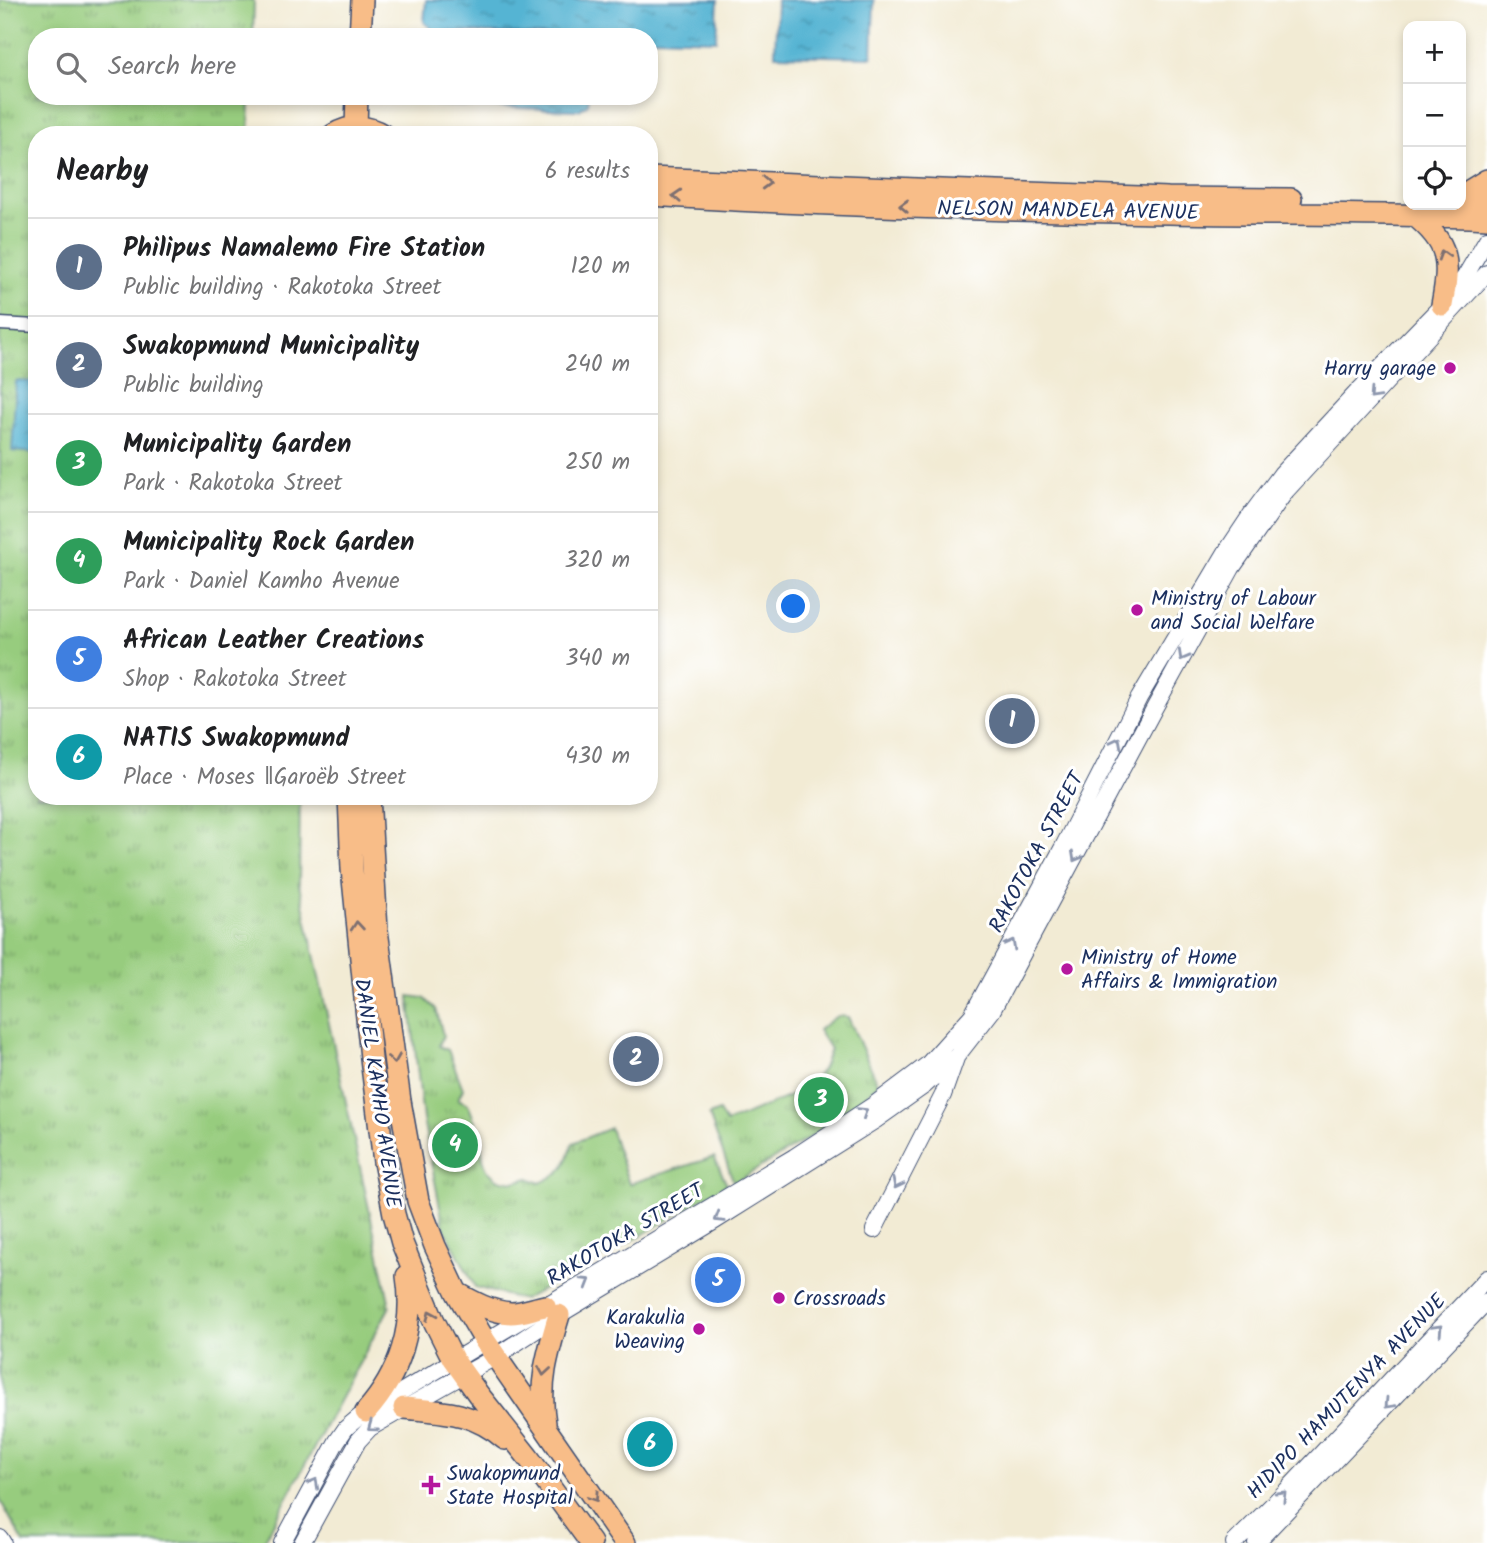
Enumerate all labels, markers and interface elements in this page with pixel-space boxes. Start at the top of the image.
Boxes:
map controls [1403,21,1466,210]
button: + [1403,21,1466,84]
search box [28,28,658,105]
text: Search here [108,46,236,88]
icon: search [52,48,90,86]
button: − [1403,84,1466,147]
button: locate [1403,147,1466,210]
text: Nearby [56,148,148,196]
text: 6 results [545,154,630,190]
one-way arrow [761,176,772,191]
one-way arrow [671,189,682,204]
street label: NELSON MANDELA AVENUE [937,193,1200,230]
one-way arrow [899,198,910,213]
text: Philipus Namalemo Fire Station [123,228,485,270]
text: 1 [76,249,82,285]
text: 120 m [570,249,630,285]
one-way arrow [1437,249,1452,261]
text: Public building · Rakotoka Street [123,270,441,306]
text: Swakopmund Municipality [123,326,419,368]
text: 2 [72,347,86,383]
text: 240 m [565,347,630,383]
place label: Harry garage [1324,353,1437,386]
marker: Harry garage [1442,360,1458,376]
text: Public building [123,368,264,404]
one-way arrow [1370,387,1383,400]
text: Municipality Garden [123,424,351,466]
text: 3 [73,445,85,481]
text: 250 m [565,445,630,481]
text: Park · Rakotoka Street [123,466,342,502]
text: Municipality Rock Garden [123,522,414,564]
text: 4 [73,543,85,579]
text: 320 m [564,543,630,579]
text: Park · Daniel Kamho Avenue [123,564,400,600]
place label: Ministry of Labour and Social Welfare [1151,583,1317,640]
your location [776,589,810,623]
marker: Ministry of Labour and Social Welfare [1129,602,1145,618]
text: African Leather Creations [123,620,424,662]
text: 5 [73,641,85,677]
text: 340 m [565,641,630,677]
one-way arrow [1178,649,1191,662]
text: Shop · Rakotoka Street [123,662,347,698]
pin: 1 [989,695,1035,747]
text: NATIS Swakopmund [123,718,349,760]
one-way arrow [1108,737,1122,749]
text: 6 [73,739,85,775]
text: 430 m [565,739,630,775]
text: Place · Moses ǁGaroëb Street [123,760,406,796]
street label: RAKOTOKA STREET [981,765,1095,939]
one-way arrow [1071,850,1084,862]
one-way arrow [350,920,365,931]
one-way arrow [1003,938,1016,951]
place label: Ministry of Home Affairs & Immigration [1081,942,1277,999]
marker: Ministry of Home Affairs & Immigration [1059,961,1075,977]
street label: DANIEL KAMHO AVENUE [344,976,409,1211]
pin: 2 [613,1033,659,1085]
one-way arrow [387,1053,402,1065]
pin: 3 [798,1074,844,1126]
one-way arrow [856,1107,869,1120]
pin: 4 [432,1119,478,1171]
street label: RAKOTOKA STREET [541,1174,712,1295]
one-way arrow [892,1177,906,1189]
one-way arrow [713,1210,726,1223]
pin: 5 [695,1254,741,1306]
one-way arrow [579,1277,592,1290]
place label: Crossroads [793,1283,886,1316]
street label: HIDIPO HAMUTENYA AVENUE [1239,1286,1455,1508]
marker: Crossroads [771,1290,787,1306]
place label: Karakulia Weaving [606,1302,685,1359]
one-way arrow [426,1310,440,1322]
marker: Karakulia Weaving [691,1321,707,1337]
one-way arrow [1430,1324,1443,1337]
one-way arrow [537,1365,552,1377]
one-way arrow [1385,1396,1398,1409]
pin: 6 [627,1418,673,1470]
one-way arrow [367,1419,380,1432]
place label: Swakopmund State Hospital [447,1458,573,1515]
marker: Swakopmund State Hospital [421,1475,441,1495]
one-way arrow [306,1478,319,1490]
one-way arrow [586,1489,598,1502]
one-way arrow [1274,1490,1287,1503]

